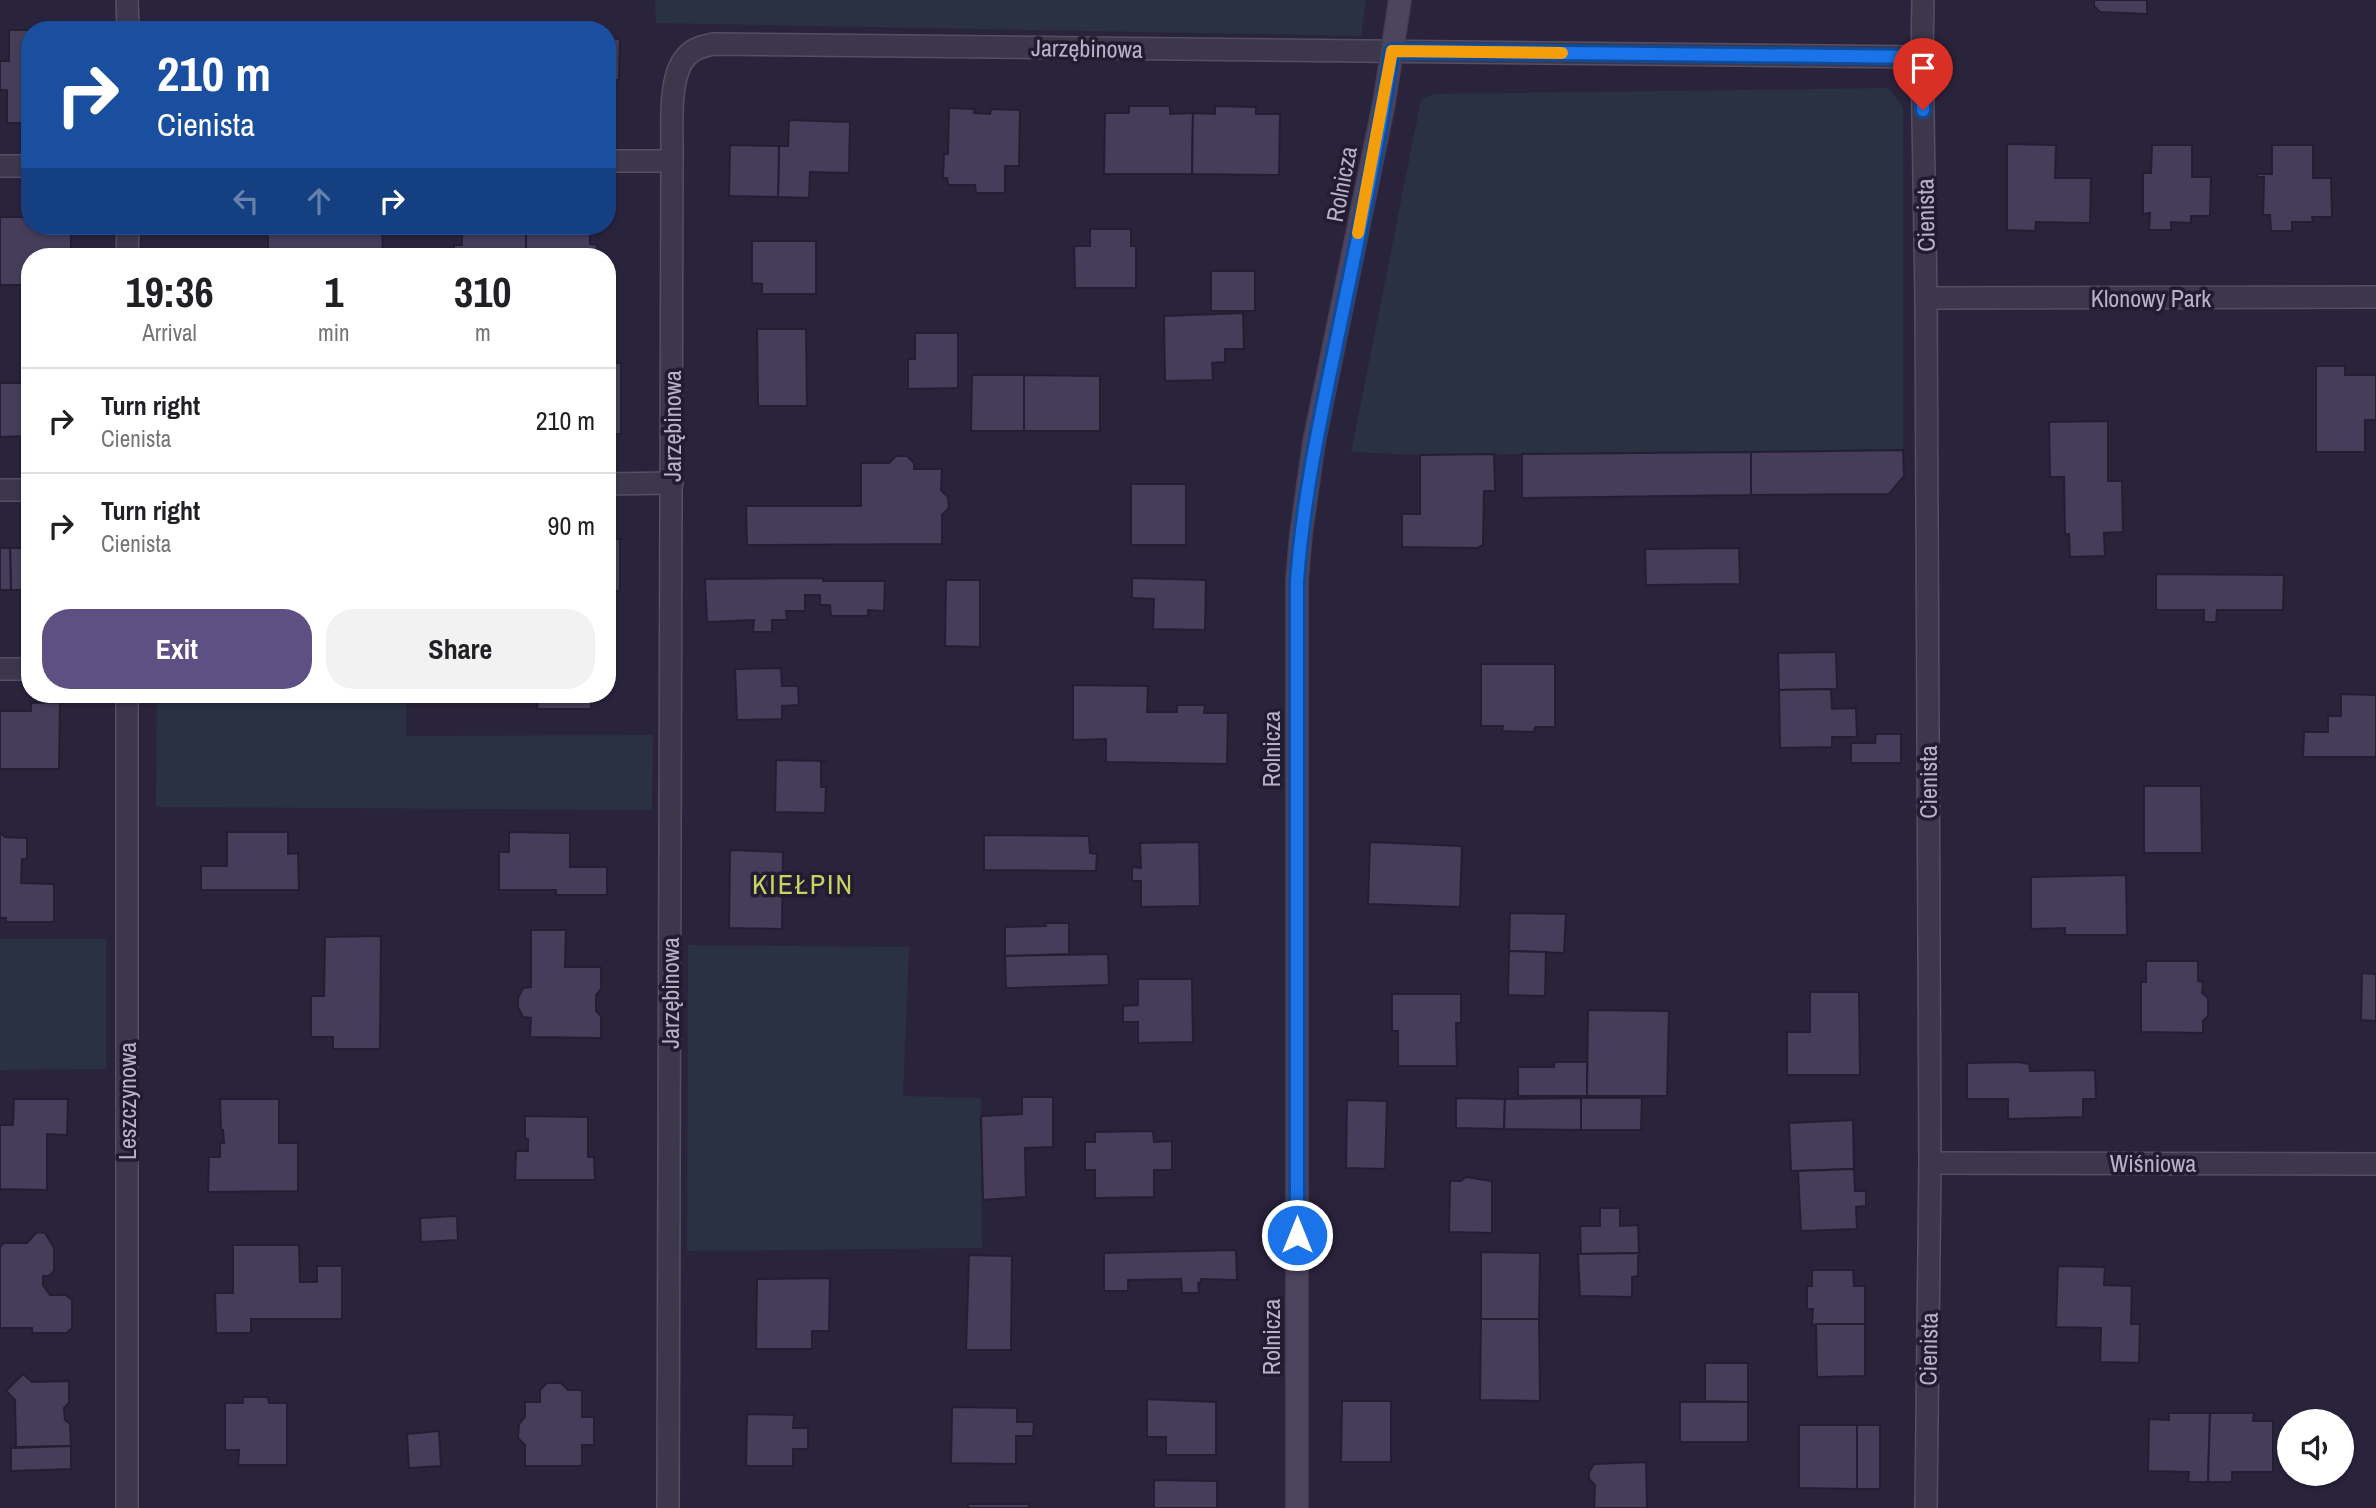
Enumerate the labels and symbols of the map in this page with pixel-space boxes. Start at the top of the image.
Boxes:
street label: Jarzębinowa [1031,31,1143,65]
pin [1893,38,1953,110]
street label: Rolnicza [1318,143,1364,225]
street label: Cienista [1908,178,1942,252]
street label: Klonowy Park [2091,282,2211,314]
street label: Jarzębinowa [656,370,688,482]
street label: Rolnicza [1255,711,1287,787]
street label: Cienista [1912,745,1944,819]
district label: KIEŁPIN [752,865,854,903]
street label: Jarzębinowa [654,937,686,1049]
street label: Leszczynowa [111,1042,143,1160]
street label: Wiśniowa [2110,1147,2196,1179]
position arrow [1260,1198,1334,1272]
street label: Rolnicza [1255,1299,1287,1375]
street label: Cienista [1911,1312,1945,1386]

